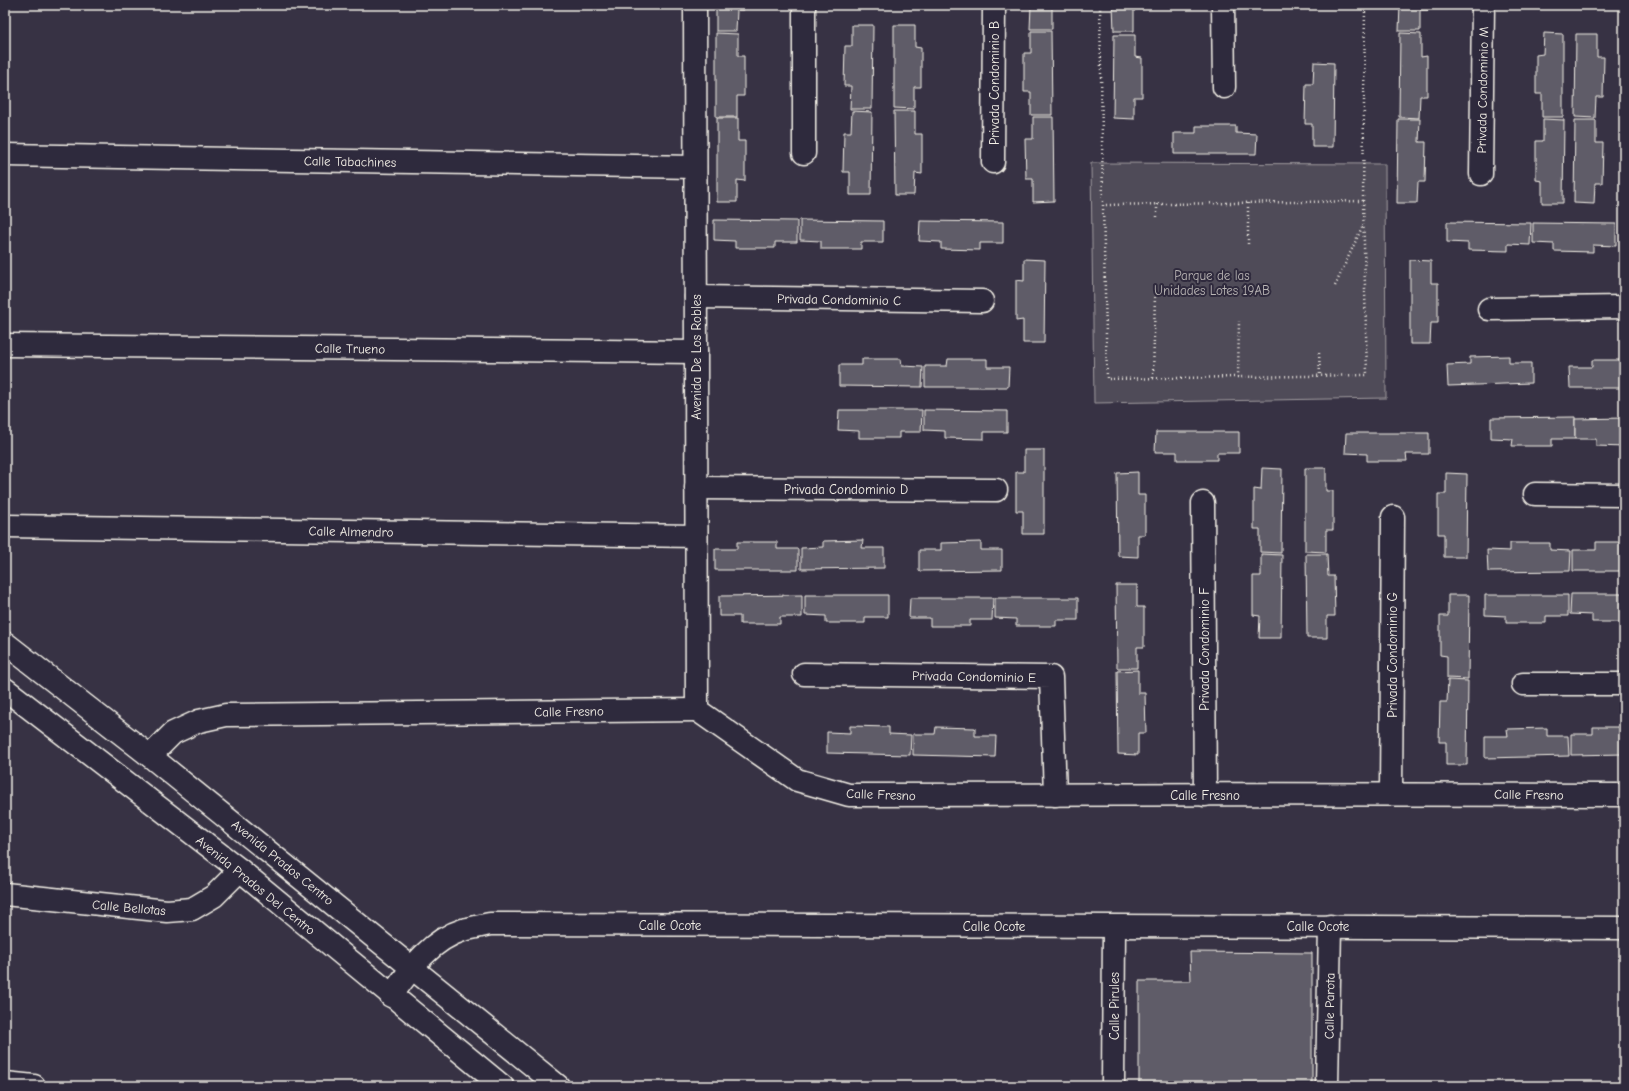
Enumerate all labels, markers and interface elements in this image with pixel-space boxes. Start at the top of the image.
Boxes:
street label: Privada Condominio B [987,21,1002,145]
street label: Privada Condominio M [1474,26,1491,154]
street label: Calle Tabachines [304,153,396,170]
park label: Parque de las Unidades Lotes 19AB [1154,268,1270,298]
street label: Privada Condominio C [777,291,901,308]
street label: Avenida De Los Robles [689,294,704,420]
street label: Calle Trueno [315,340,385,357]
street label: Privada Condominio D [784,482,908,497]
street label: Calle Almendro [308,523,394,540]
street label: Privada Condominio F [1197,587,1212,711]
street label: Privada Condominio G [1385,592,1400,718]
street label: Privada Condominio E [912,668,1036,685]
street label: Calle Fresno [534,703,604,720]
street label: Calle Fresno [846,786,916,803]
street label: Calle Fresno [1494,786,1564,803]
street label: Calle Fresno [1170,788,1240,803]
street label: Avenida Prados Centro [229,817,337,908]
street label: Avenida Prados Del Centro [193,833,318,938]
street label: Calle Bellotas [92,897,166,918]
street label: Calle Ocote [639,918,702,933]
street label: Calle Ocote [963,919,1026,934]
street label: Calle Ocote [1287,919,1350,934]
street label: Calle Pirules [1107,972,1122,1040]
street label: Calle Parota [1321,973,1338,1039]

